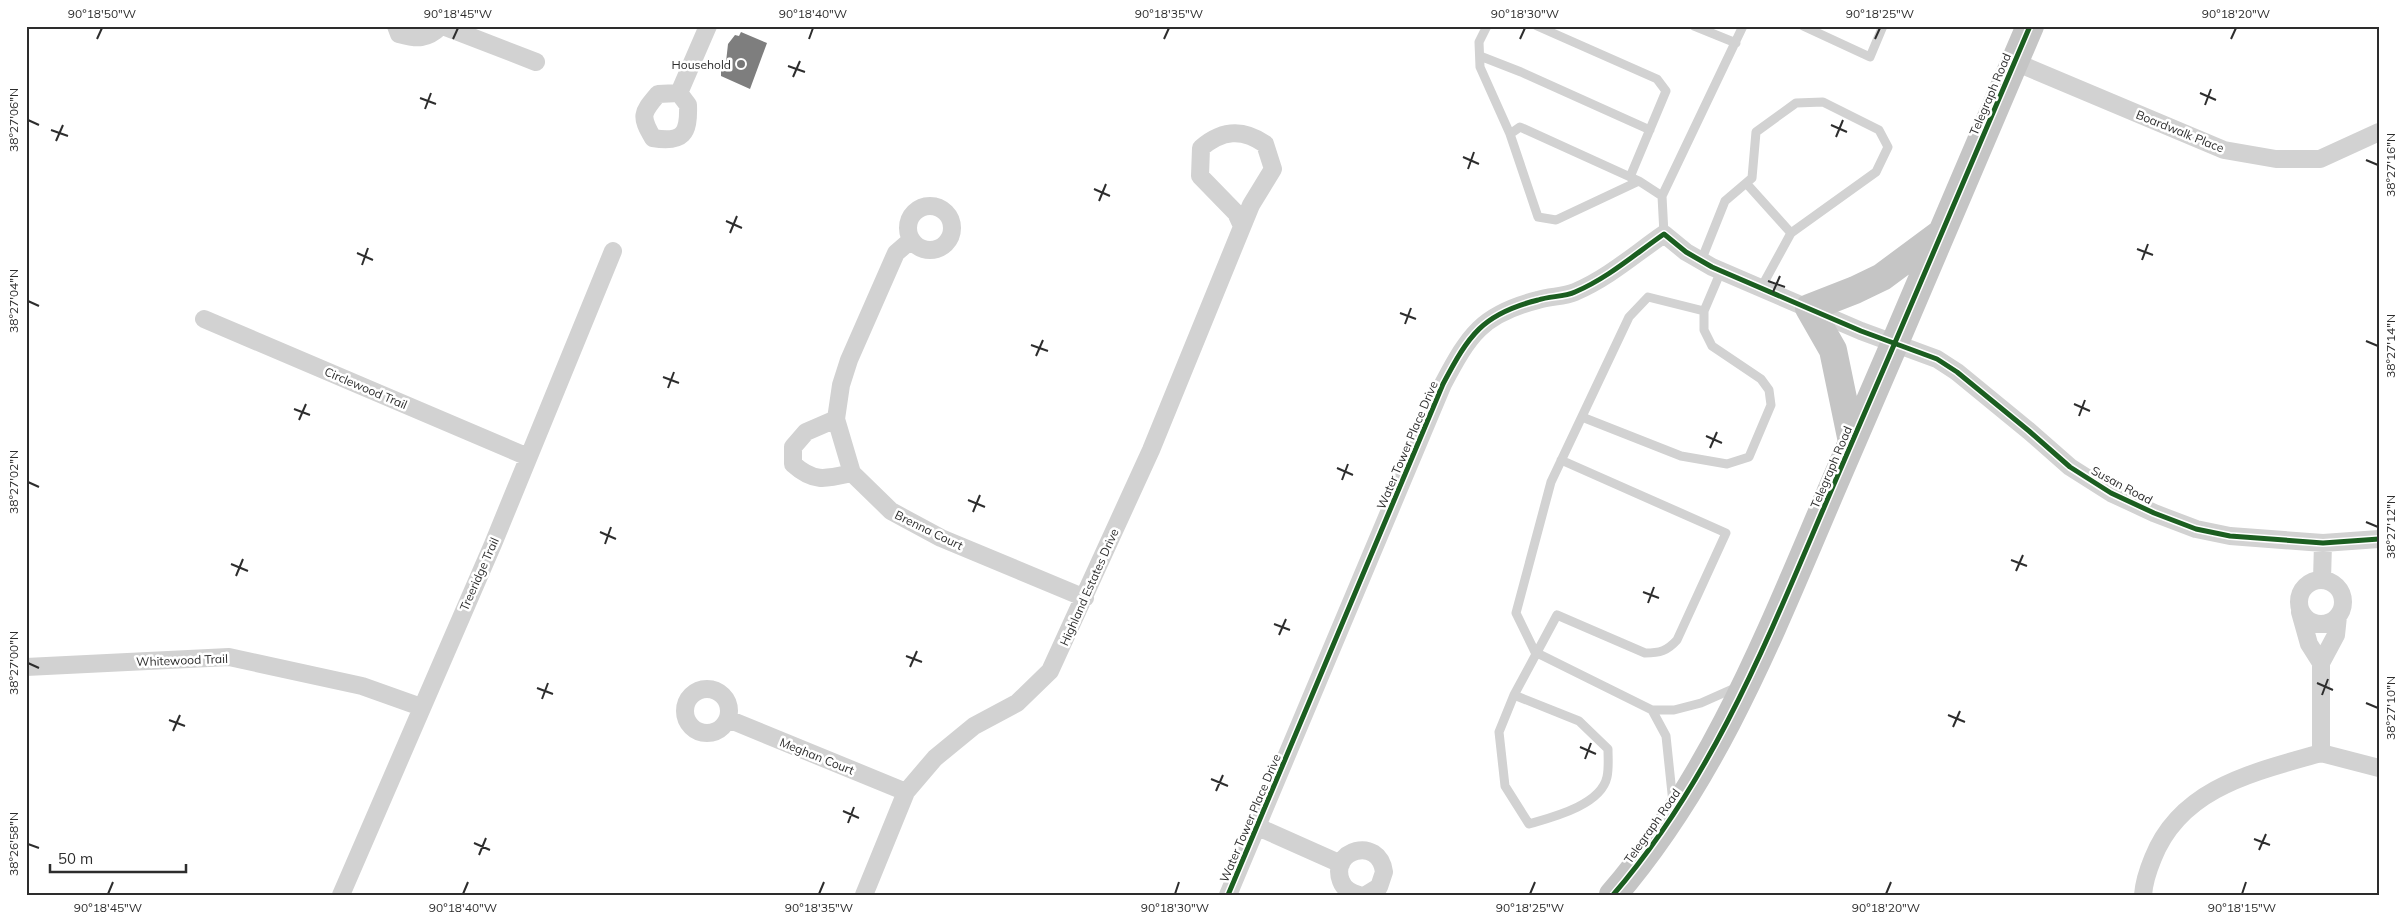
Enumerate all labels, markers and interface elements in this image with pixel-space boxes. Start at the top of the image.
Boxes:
text: 90°18'50"W [68,6,136,21]
text: 90°18'45"W [424,6,492,21]
text: 90°18'40"W [779,6,847,21]
text: 90°18'35"W [1135,6,1203,21]
text: 90°18'30"W [1491,6,1559,21]
text: 90°18'25"W [1846,6,1914,21]
text: 90°18'20"W [2202,6,2270,21]
street label: Telegraph Road [1966,51,2014,137]
place label: Household [672,57,731,72]
marker: Household [735,58,747,70]
text: 38°27'06"N [6,88,21,152]
street label: Boardwalk Place [2134,107,2226,155]
text: 38°27'16"N [2383,133,2398,197]
text: 38°27'04"N [6,269,21,333]
text: 38°27'14"N [2383,314,2398,378]
street label: Circlewood Trail [322,364,410,412]
street label: Water Tower Place Drive [1373,379,1441,511]
street label: Telegraph Road [1807,424,1855,510]
text: 38°27'02"N [6,450,21,514]
street label: Susan Road [2089,463,2155,507]
text: 38°27'12"N [2383,495,2398,559]
street label: Brenna Court [893,507,965,553]
street label: Highland Estates Drive [1056,526,1122,648]
street label: Treeridge Trail [456,535,502,613]
text: 38°27'00"N [6,631,21,695]
street label: Whitewood Trail [136,651,228,669]
text: 38°27'10"N [2383,676,2398,740]
street label: Meghan Court [778,734,856,778]
street label: Water Tower Place Drive [1216,752,1284,884]
street label: Telegraph Road [1621,786,1683,866]
text: 38°26'58"N [6,812,21,876]
scale bar [50,841,186,873]
text: 50 m [58,849,93,868]
text: 90°18'45"W [74,900,142,915]
text: 90°18'40"W [429,900,497,915]
text: 90°18'35"W [785,900,853,915]
text: 90°18'30"W [1141,900,1209,915]
text: 90°18'25"W [1496,900,1564,915]
text: 90°18'20"W [1852,900,1920,915]
text: 90°18'15"W [2208,900,2276,915]

